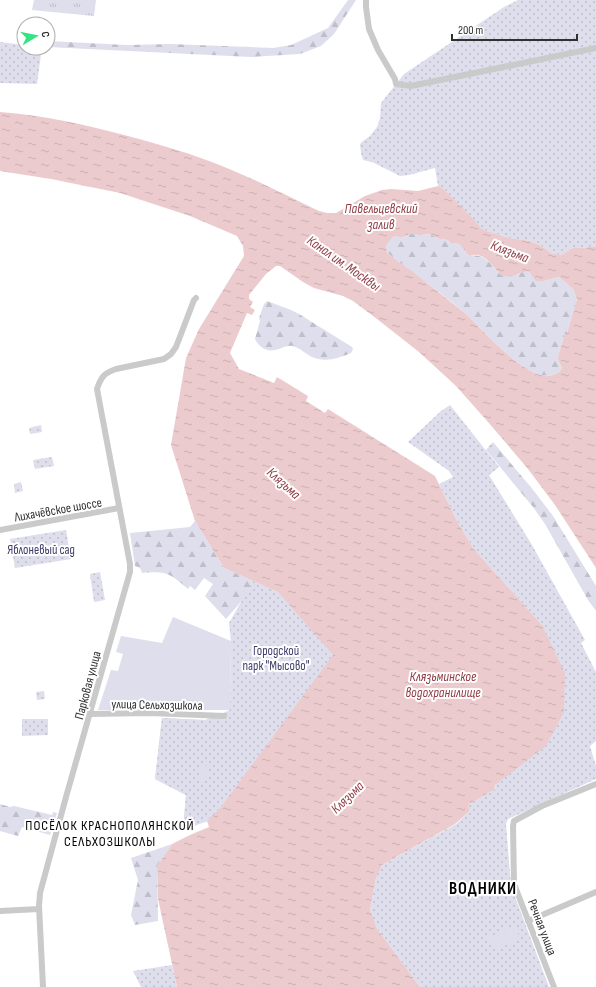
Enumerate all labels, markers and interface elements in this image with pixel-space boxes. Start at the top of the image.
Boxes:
north arrow [16,16,56,56]
scale bar [452,16,577,42]
text: 200 m [458,23,484,38]
text: С [38,30,52,39]
water label: Павельцевский залив [345,200,418,233]
water label: Канал им. Москвы [304,232,384,295]
water label: Клязьма [488,236,532,267]
water label: Клязьма [263,464,304,503]
street label: Лихачёвское шоссе [12,494,103,526]
park label: Яблоневый сад [7,542,75,558]
park label: Городской парк "Мысово" [242,643,310,674]
street label: Парковая улица [71,649,105,721]
water label: Клязьминское водохранилище [405,668,481,701]
street label: улица Сельхозшкола [111,696,203,714]
water label: Клязьма [327,777,368,817]
district label: ПОСЁЛОК КРАСНОПОЛЯНСКОЙ СЕЛЬХОЗШКОЛЫ [25,817,195,850]
district label: ВОДНИКИ [449,879,517,899]
street label: Речная улица [524,897,560,958]

